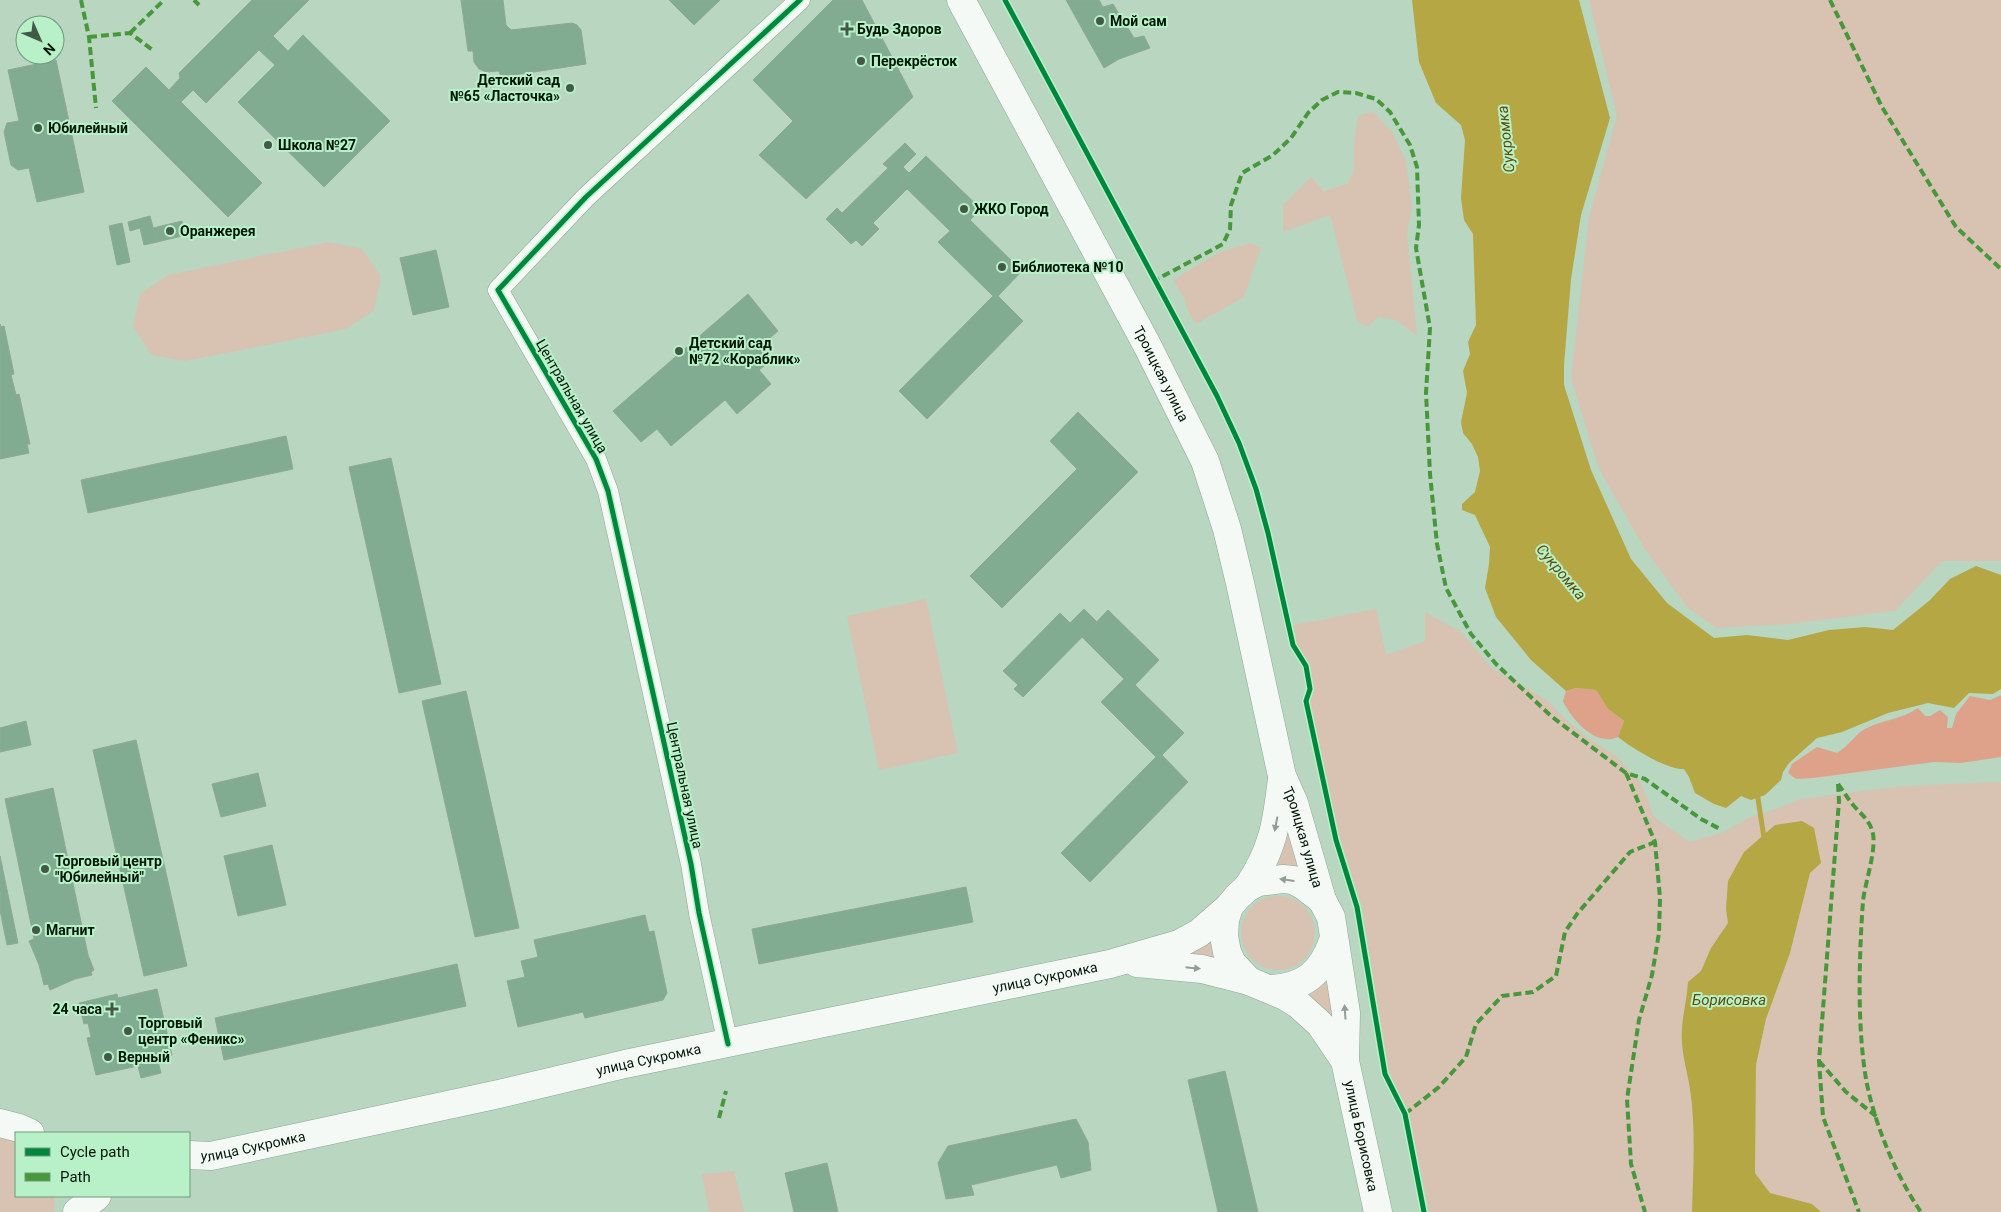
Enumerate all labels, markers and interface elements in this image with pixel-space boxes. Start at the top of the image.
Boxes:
place label: Мой сам [1110,13,1167,29]
north arrow [15,15,65,65]
marker: Мой сам [1094,15,1106,27]
place label: Будь Здоров [857,21,942,37]
marker: Будь Здоров [841,23,853,35]
text: N [40,40,58,58]
place label: Перекрёсток [871,53,957,69]
marker: Перекрёсток [855,55,867,67]
place label: Детский сад №65 «Ласточка» [450,72,560,104]
marker: Детский сад №65 «Ласточка» [564,82,576,94]
water label: Сукромка [1494,105,1518,173]
place label: Юбилейный [48,120,128,136]
marker: Юбилейный [32,122,44,134]
place label: Школа №27 [278,137,356,153]
marker: Школа №27 [262,139,274,151]
place label: ЖКО Город [974,201,1049,217]
marker: ЖКО Город [958,203,970,215]
place label: Оранжерея [180,223,256,239]
marker: Оранжерея [164,225,176,237]
place label: Библиотека №10 [1012,259,1123,275]
marker: Библиотека №10 [996,261,1008,273]
street label: Троицкая улица [1130,323,1192,424]
place label: Детский сад №72 «Кораблик» [689,335,801,367]
street label: Центральная улица [533,336,611,456]
marker: Детский сад №72 «Кораблик» [673,345,685,357]
water label: Сукромка [1532,540,1590,604]
street label: Центральная улица [664,720,706,850]
street label: Троицкая улица [1280,784,1326,889]
one-way arrow [1271,817,1279,833]
place label: Торговый центр "Юбилейный" [55,853,162,885]
marker: Торговый центр "Юбилейный" [39,863,51,875]
one-way arrow [1278,876,1294,884]
place label: Магнит [46,922,95,938]
marker: Магнит [30,924,42,936]
street label: улица Сукромка [991,959,1099,996]
one-way arrow [1185,964,1201,972]
water label: Борисовка [1692,991,1766,1009]
place label: 24 часа [52,1001,103,1017]
marker: 24 часа [106,1003,118,1015]
one-way arrow [1341,1004,1349,1020]
place label: Торговый центр «Феникс» [138,1015,244,1047]
marker: Торговый центр «Феникс» [122,1025,134,1037]
street label: улица Сукромка [594,1041,702,1079]
place label: Верный [118,1049,170,1065]
marker: Верный [102,1051,114,1063]
street label: улица Борисовка [1341,1079,1381,1193]
street label: улица Сукромка [200,1128,307,1165]
legend [15,1132,190,1197]
text: Cycle path [60,1143,130,1161]
text: Path [60,1168,91,1186]

